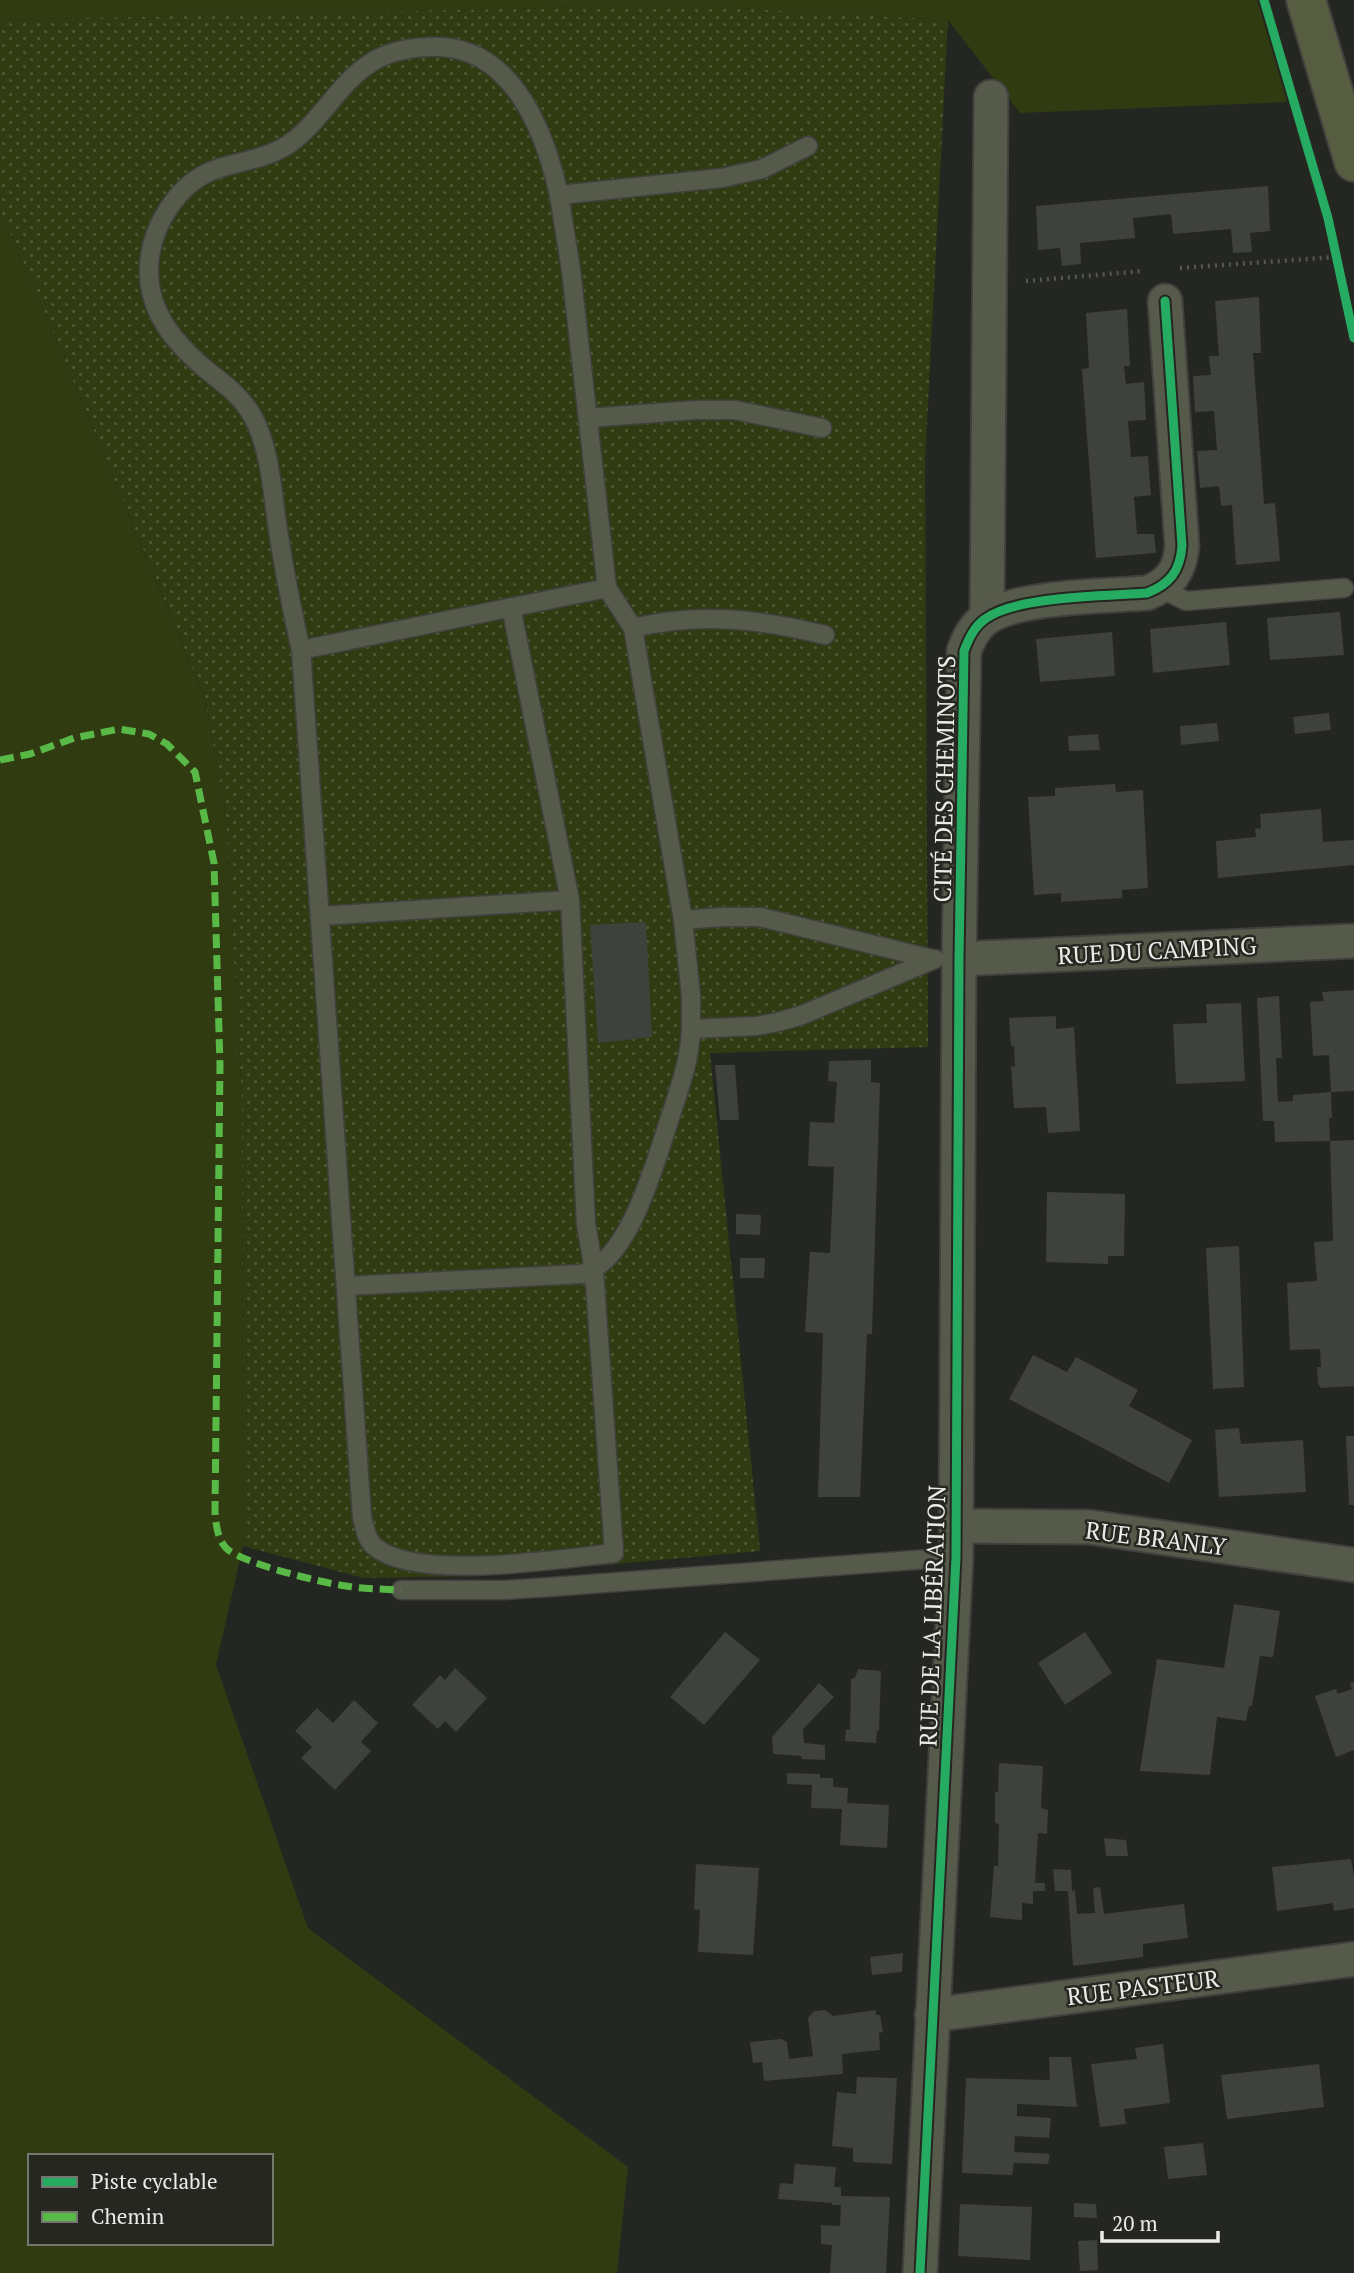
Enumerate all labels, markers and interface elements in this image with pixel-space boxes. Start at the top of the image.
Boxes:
street label: CITÉ DES CHEMINOTS [926,655,962,903]
street label: RUE DU CAMPING [1057,929,1258,971]
street label: RUE DE LA LIBÉRATION [911,1485,953,1747]
street label: RUE BRANLY [1084,1513,1229,1563]
street label: RUE PASTEUR [1065,1962,1222,2012]
legend [28,2154,273,2245]
text: Piste cyclable [91,2167,217,2195]
scale bar [1102,2200,1218,2244]
text: Chemin [91,2202,165,2230]
text: 20 m [1112,2209,1158,2237]

